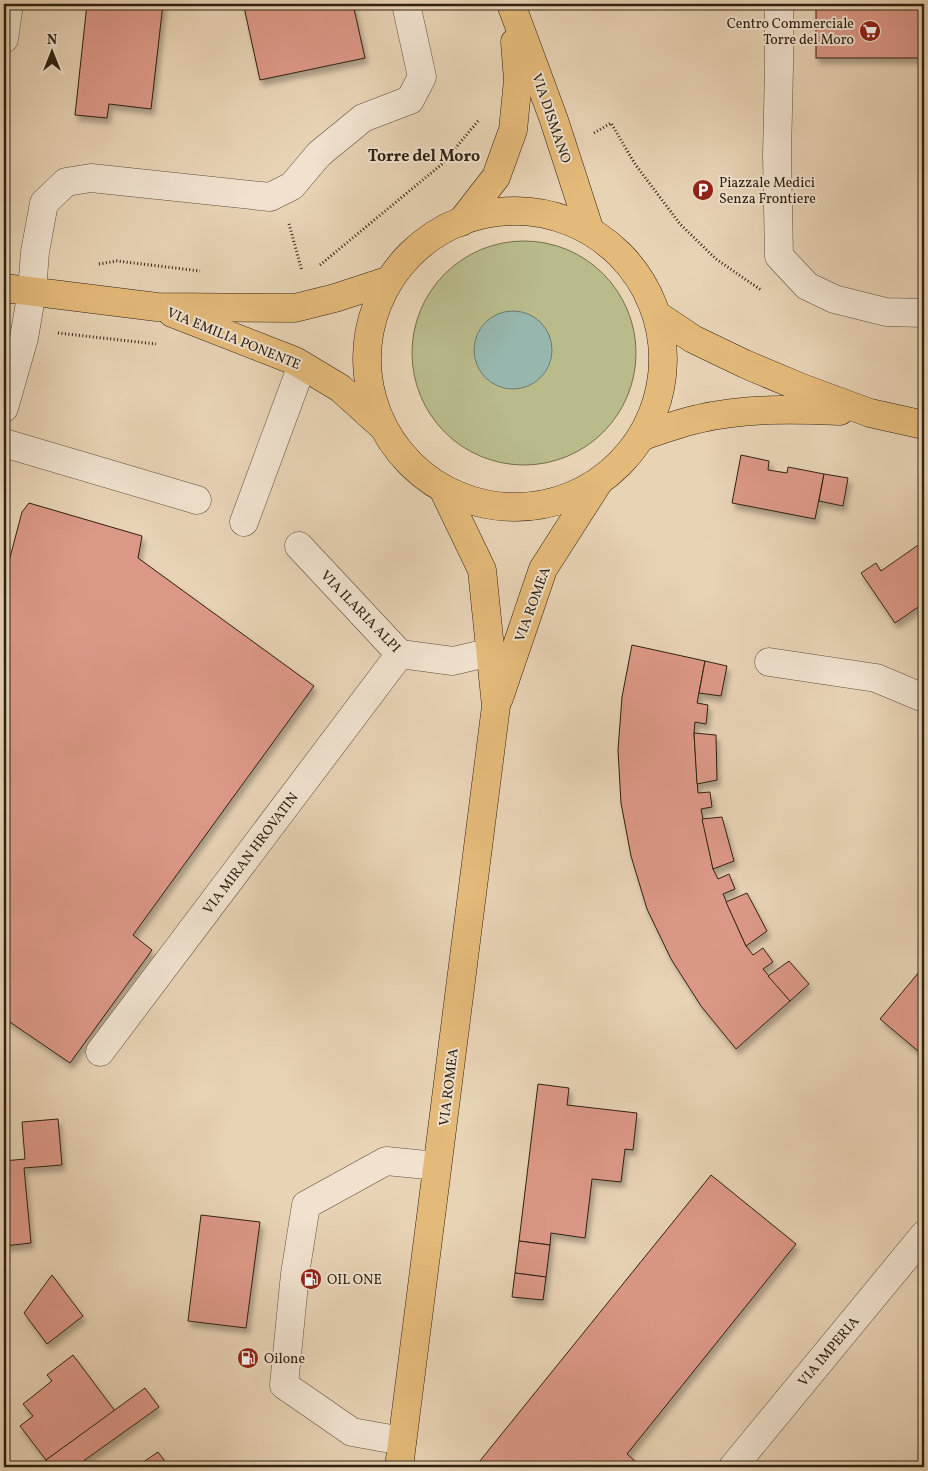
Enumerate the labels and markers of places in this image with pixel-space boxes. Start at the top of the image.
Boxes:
place label: Centro Commerciale Torre del Moro [727,15,854,50]
supermarket icon: Centro Commerciale Torre del Moro [858,19,882,43]
place label: Piazzale Medici Senza Frontiere [719,174,816,209]
parking icon: Piazzale Medici Senza Frontiere [691,178,715,202]
fuel station icon: OIL ONE [299,1267,323,1291]
place label: OIL ONE [327,1271,382,1290]
fuel station icon: Oilone [236,1346,260,1370]
place label: Oilone [264,1350,305,1369]

